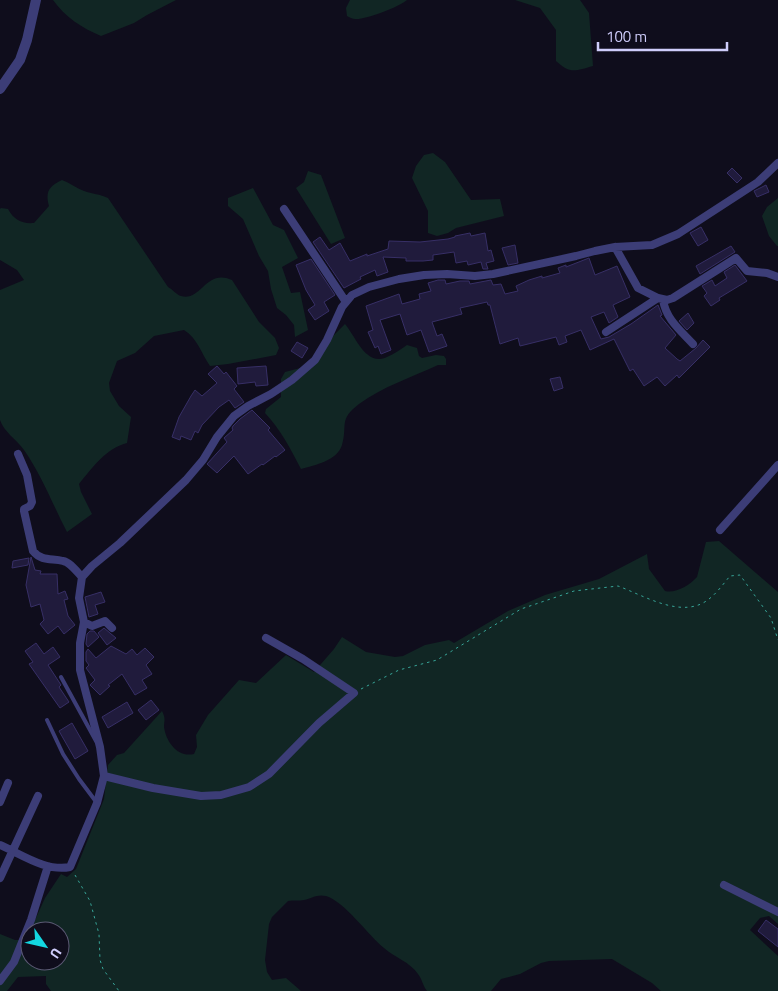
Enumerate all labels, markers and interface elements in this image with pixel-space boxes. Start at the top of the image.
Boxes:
scale bar [598,20,727,52]
text: 100 m [606,25,647,48]
north arrow [20,921,70,971]
text: U [45,944,67,963]

